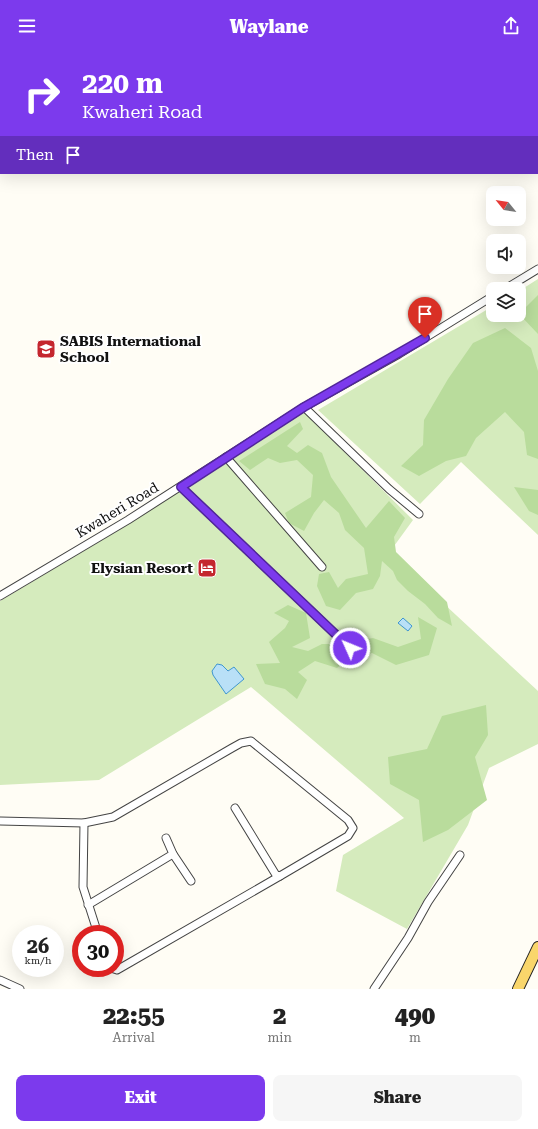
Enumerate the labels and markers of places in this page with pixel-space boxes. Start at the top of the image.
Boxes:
pin [408,297,442,338]
place label: SABIS International School [60,333,201,365]
school or university icon: SABIS International School [35,338,57,360]
hotel icon: Elysian Resort [196,557,218,579]
place label: Elysian Resort [91,560,193,576]

